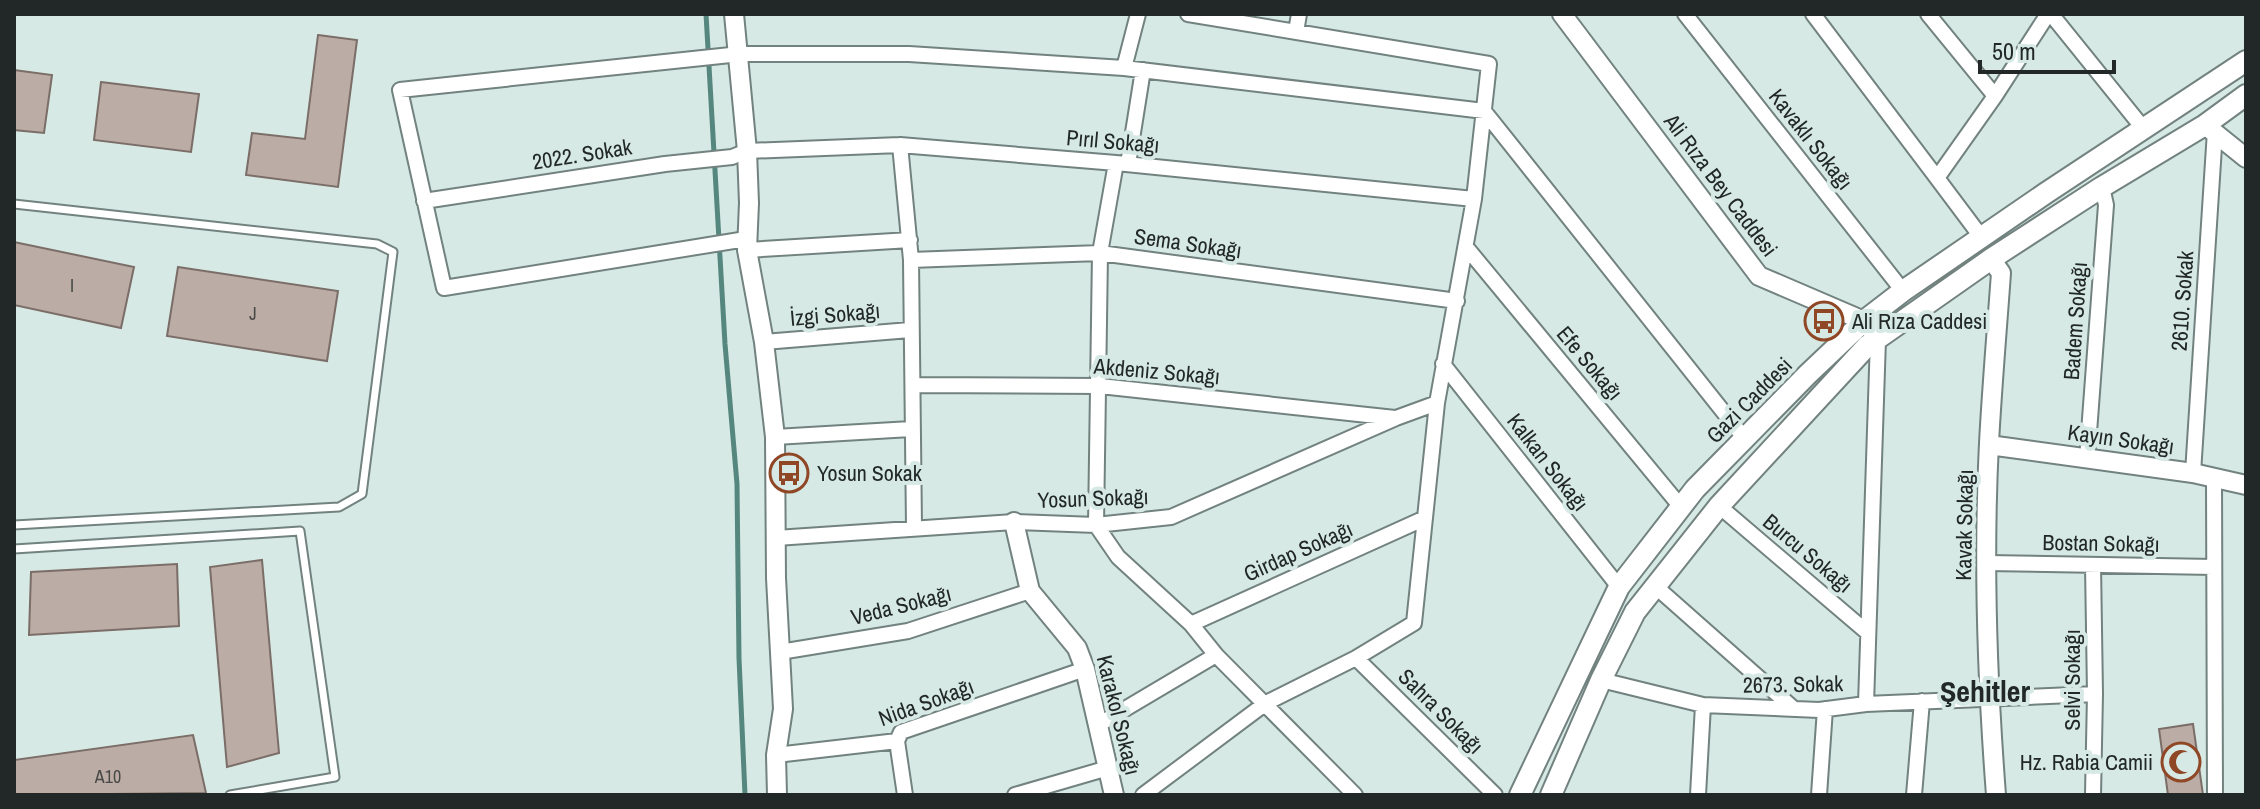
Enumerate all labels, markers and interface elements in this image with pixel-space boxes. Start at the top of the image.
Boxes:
scale bar [1980,24,2114,74]
text: 50 m [1992,35,2036,67]
street label: Kavaklı Sokağı [1762,82,1860,196]
street label: Ali Rıza Bey Caddesi [1657,107,1785,262]
street label: Pırıl Sokağı [1065,122,1161,160]
street label: 2022. Sokak [530,131,635,177]
street label: Sema Sokağı [1132,221,1244,265]
street label: 2610. Sokak [2164,249,2201,352]
street label: Badem Sokağı [2056,261,2094,381]
house number: I [70,273,74,298]
street label: İzgi Sokağı [789,295,881,333]
bus stop icon: Ali Rıza Caddesi [1803,300,1845,342]
house number: J [249,301,257,326]
place label: Ali Rıza Caddesi [1851,306,1987,336]
street label: Efe Sokağı [1550,320,1630,406]
street label: Akdeniz Sokağı [1092,350,1221,391]
street label: Gazi Caddesi [1699,350,1799,450]
street label: Kalkan Sokağı [1500,407,1596,517]
street label: Kayın Sokağı [2066,417,2176,461]
bus stop icon: Yosun Sokak [768,452,810,494]
place label: Yosun Sokak [817,458,923,488]
street label: Kavak Sokağı [1948,469,1980,581]
street label: Yosun Sokağı [1037,481,1149,515]
street label: Burcu Sokağı [1757,507,1859,599]
street label: Girdap Sokağı [1239,514,1357,588]
street label: Bostan Sokağı [2042,527,2160,559]
street label: Veda Sokağı [848,578,954,632]
street label: Selvi Sokağı [2057,629,2087,731]
street label: Karakol Sokağı [1090,652,1148,778]
street label: Sahra Sokağı [1392,662,1490,760]
street label: 2673. Sokak [1743,668,1844,700]
street label: Nida Sokağı [874,671,978,733]
district label: Şehitler [1940,671,2031,711]
mosque icon: Hz. Rabia Camii [2160,741,2202,783]
place label: Hz. Rabia Camii [2020,747,2153,777]
house number: A10 [94,764,121,789]

